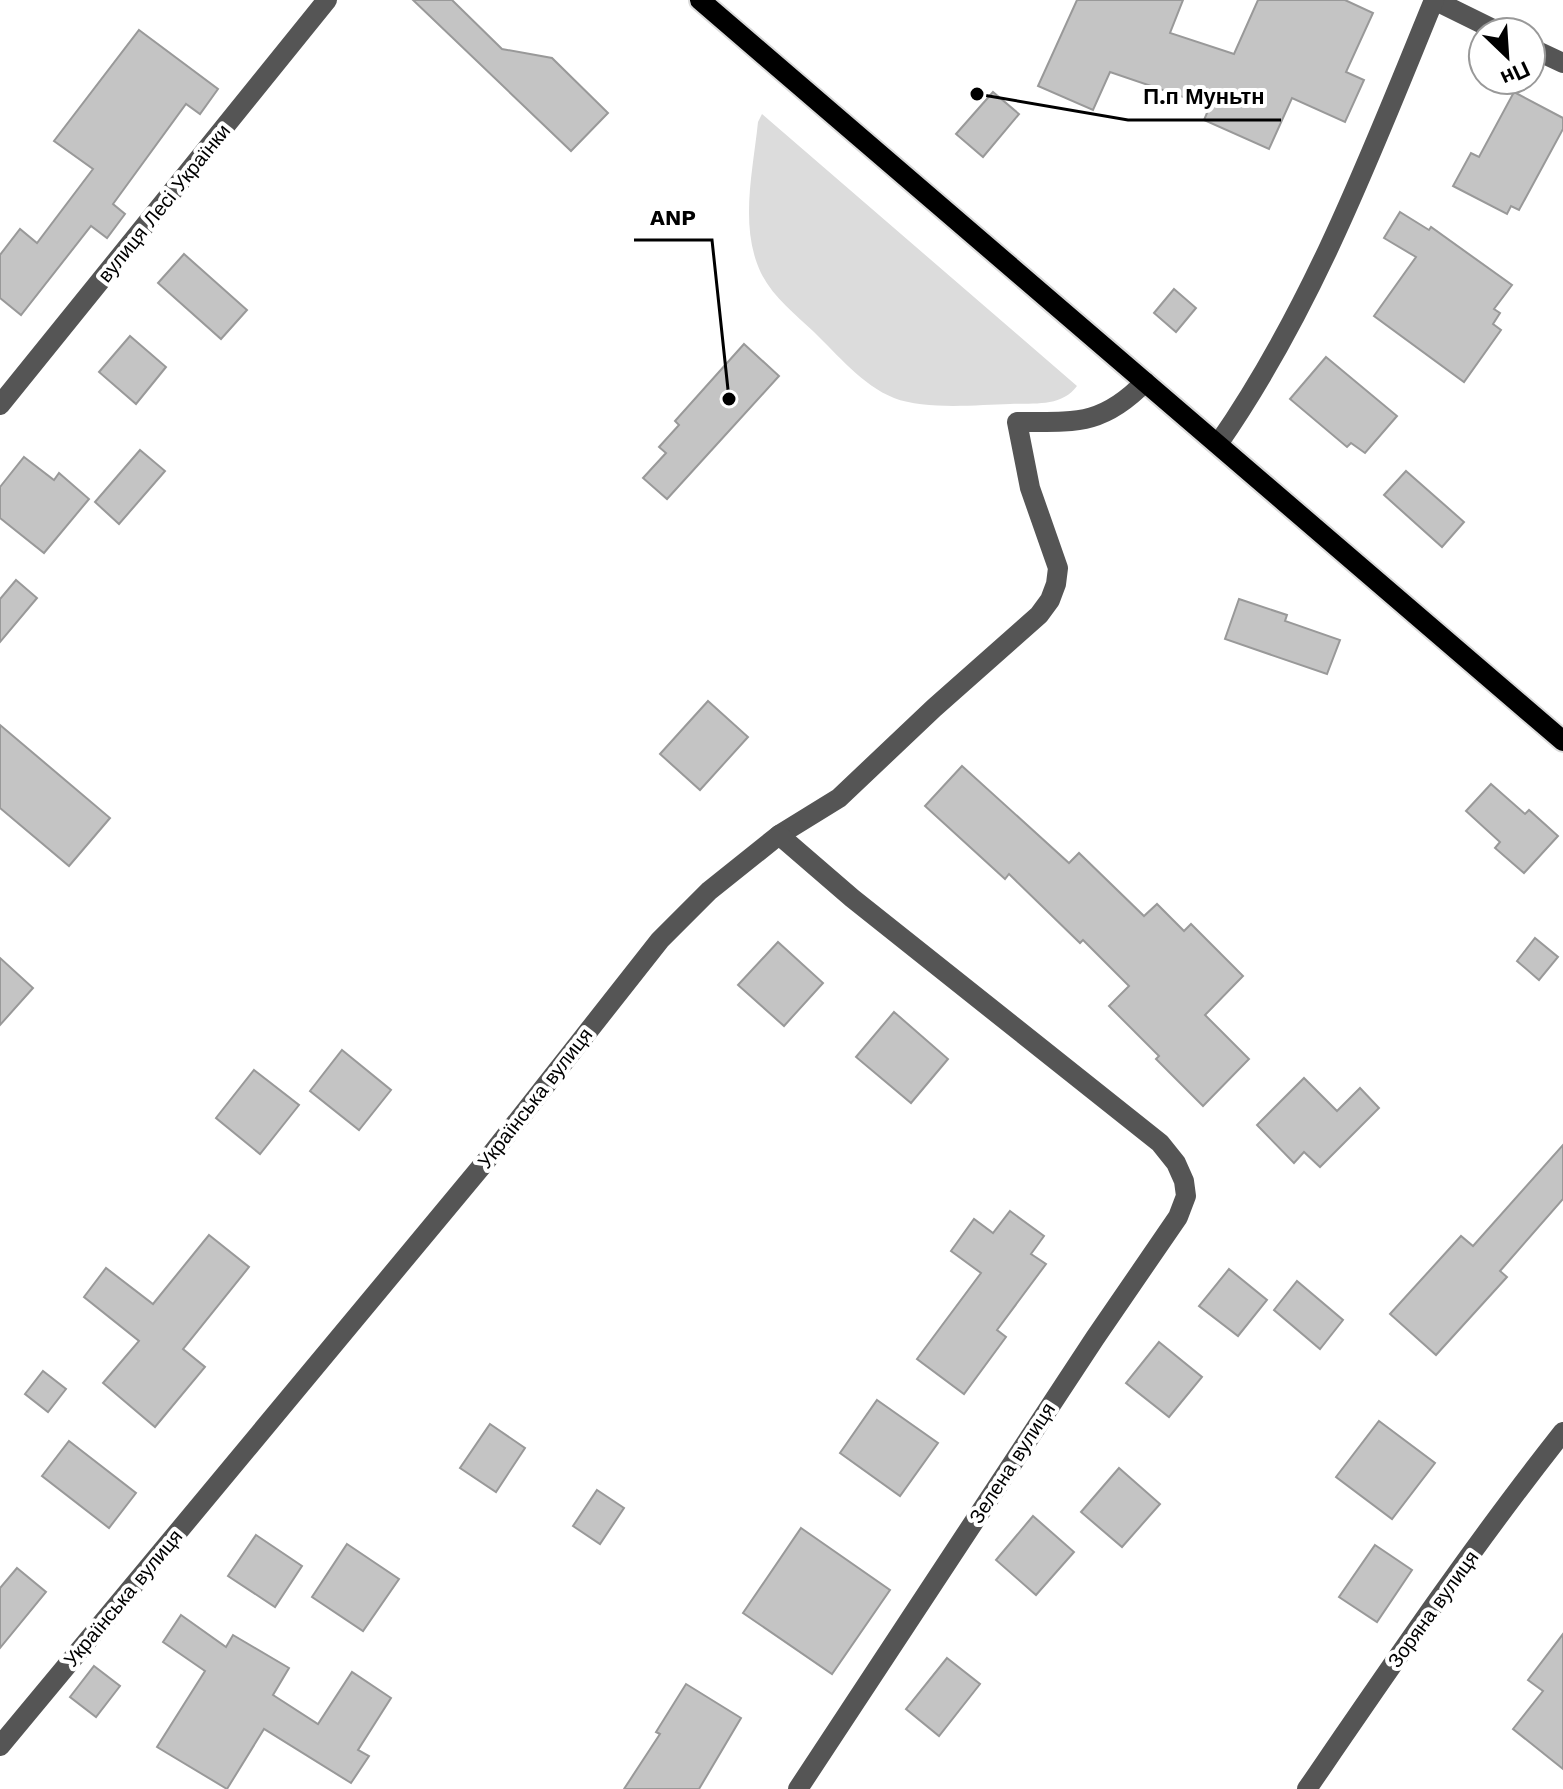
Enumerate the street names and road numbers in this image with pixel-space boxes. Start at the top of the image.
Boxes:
street label: вулиця Лесі Українки [93,119,235,287]
street label: Українська вулиця [473,1023,597,1173]
street label: Зелена вулиця [964,1398,1060,1528]
street label: Українська вулиця [59,1524,187,1672]
street label: Зоряна вулиця [1383,1546,1483,1672]

